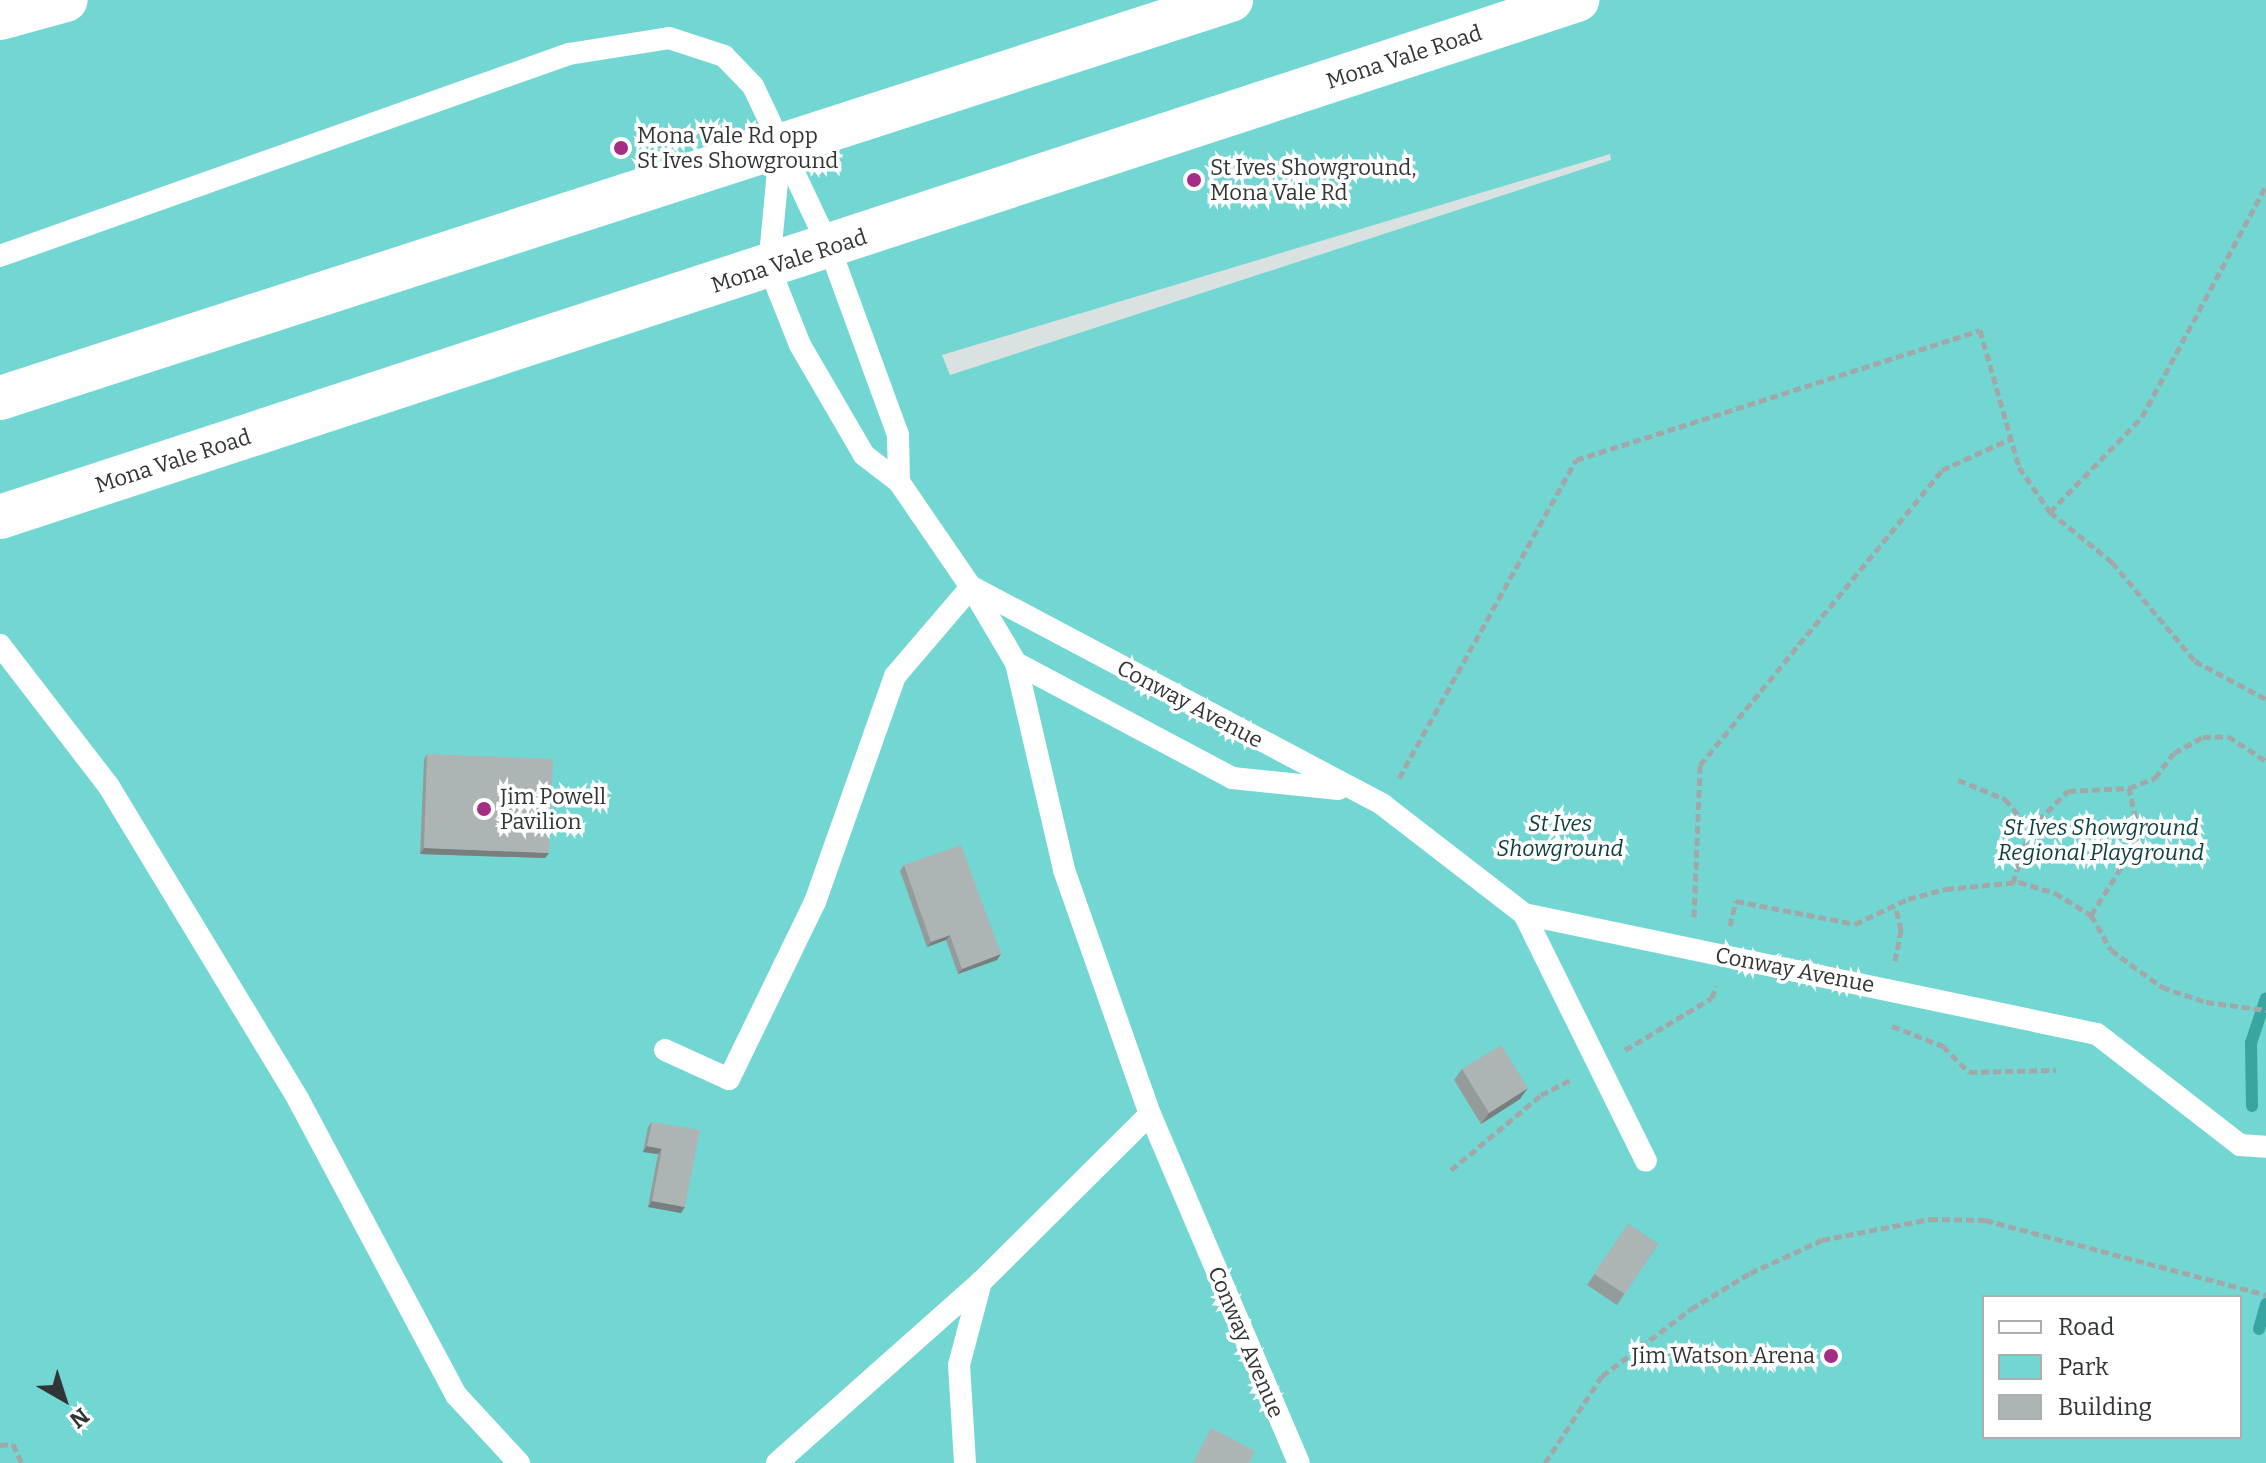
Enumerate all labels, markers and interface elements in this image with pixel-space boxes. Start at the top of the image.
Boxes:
street label: Mona Vale Road [1323,19,1485,95]
place label: Mona Vale Rd opp St Ives Showground [637,122,838,174]
marker: Mona Vale Rd opp St Ives Showground [612,139,630,157]
place label: St Ives Showground, Mona Vale Rd [1210,154,1416,206]
marker: St Ives Showground, Mona Vale Rd [1185,171,1203,189]
street label: Mona Vale Road [708,223,870,299]
street label: Mona Vale Road [92,423,254,499]
street label: Conway Avenue [1112,654,1268,754]
place label: Jim Powell Pavilion [500,783,606,834]
marker: Jim Powell Pavilion [475,800,493,818]
park label: St Ives Showground [1496,810,1624,862]
park label: St Ives Showground Regional Playground [1998,814,2204,866]
street label: Conway Avenue [1713,942,1877,998]
street label: Conway Avenue [1202,1262,1290,1422]
legend [1982,1295,2242,1439]
text: Road [2058,1313,2114,1341]
place label: Jim Watson Arena [1631,1343,1815,1369]
marker: Jim Watson Arena [1822,1347,1840,1365]
text: Park [2058,1353,2109,1381]
north arrow [24,1359,104,1439]
text: Building [2058,1393,2152,1421]
text: N [64,1402,95,1434]

